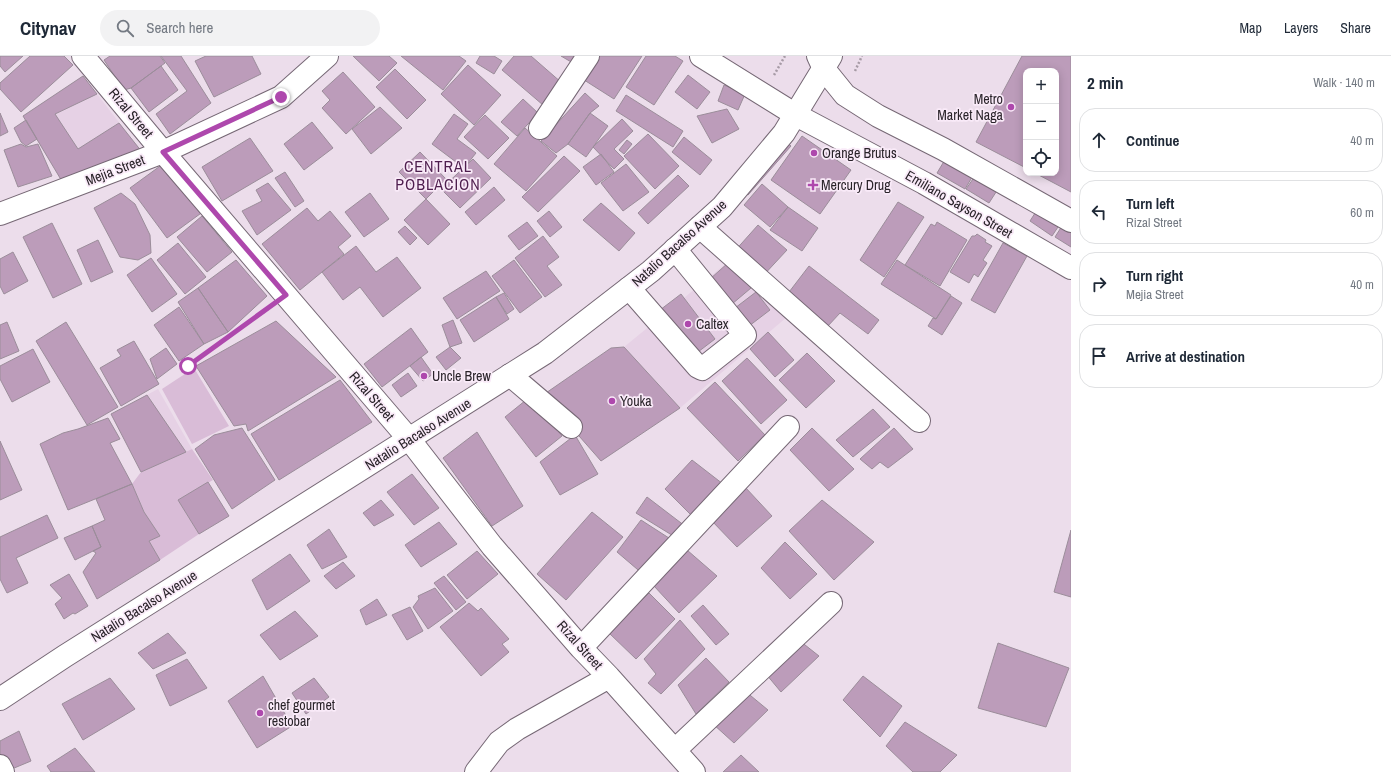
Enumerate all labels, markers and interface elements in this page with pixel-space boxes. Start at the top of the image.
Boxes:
search box [100,10,380,46]
text: Citynav [20,15,76,41]
icon: search [114,17,136,39]
text: Search here [146,17,213,38]
text: Map [1240,19,1262,37]
text: Layers [1284,19,1318,37]
text: Share [1340,19,1371,37]
map controls [1023,68,1059,176]
button: + [1023,68,1059,104]
text: 2 min [1087,71,1123,94]
text: Walk · 140 m [1313,74,1375,91]
street label: Rizal Street [105,84,157,142]
route end [272,88,290,106]
place label: Metro Market Naga [937,90,1004,124]
marker: Metro Market Naga [1006,102,1016,112]
button: − [1023,104,1059,140]
icon: ahead [1088,129,1110,151]
text: Continue [1126,130,1179,151]
text: 40 m [1350,132,1374,149]
button: locate [1023,140,1059,176]
place label: Orange Brutus [822,144,897,162]
marker: Orange Brutus [809,148,819,158]
street label: Mejia Street [83,151,147,189]
district label: CENTRAL POBLACION [395,155,481,195]
street label: Emiliano Sayson Street [902,166,1016,242]
place label: Mercury Drug [821,176,891,194]
marker: Mercury Drug [808,180,818,190]
text: Turn left [1126,193,1174,214]
street label: Natalio Bacalso Avenue [628,196,730,290]
icon: left [1088,201,1110,223]
text: 60 m [1350,204,1374,221]
text: Rizal Street [1126,214,1182,231]
text: Turn right [1126,265,1183,286]
icon: right [1088,273,1110,295]
text: 40 m [1350,276,1374,293]
text: Mejia Street [1126,286,1183,303]
place label: Caltex [696,315,729,333]
marker: Caltex [683,319,693,329]
icon: arrive [1088,345,1110,367]
text: Arrive at destination [1126,346,1245,367]
route start [179,357,197,375]
street label: Rizal Street [346,367,398,425]
place label: Uncle Brew [432,367,491,385]
marker: Uncle Brew [419,371,429,381]
place label: Youka [620,392,652,410]
street label: Natalio Bacalso Avenue [362,394,474,474]
marker: Youka [607,396,617,406]
street label: Natalio Bacalso Avenue [88,566,200,646]
street label: Rizal Street [553,617,607,673]
place label: chef gourmet restobar [268,696,335,730]
marker: chef gourmet restobar [255,708,265,718]

